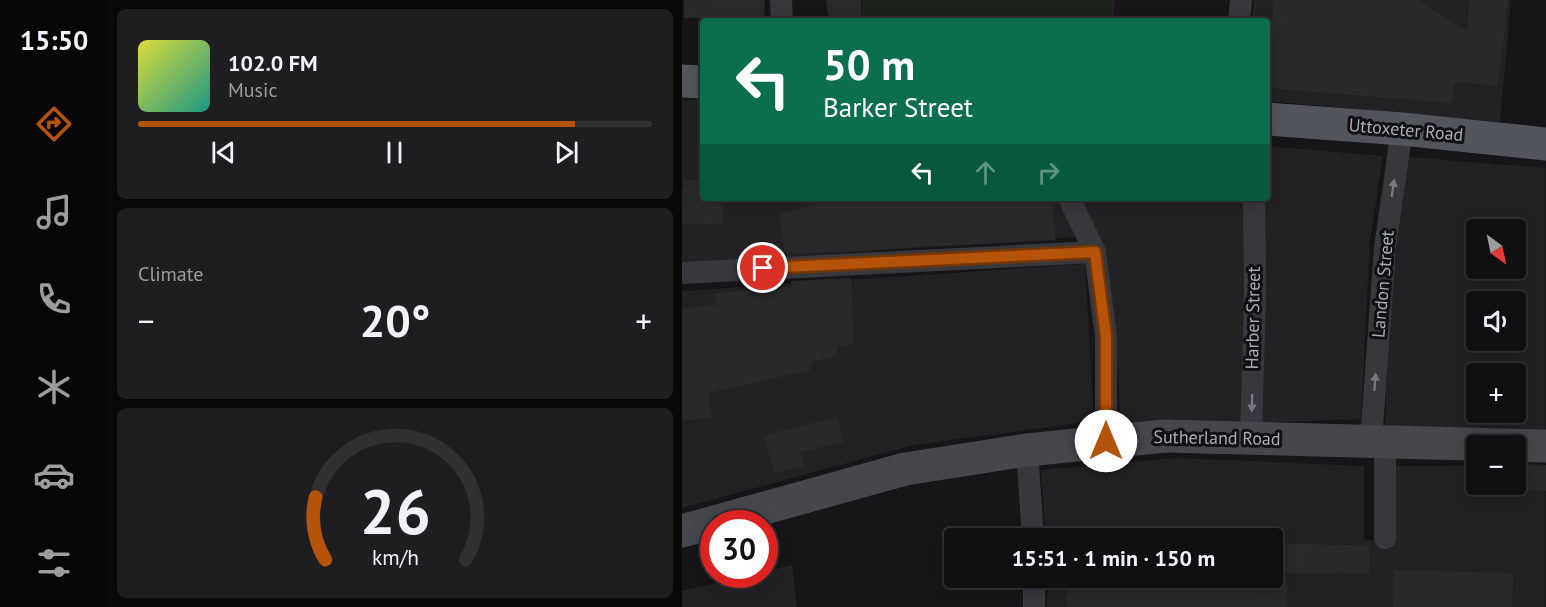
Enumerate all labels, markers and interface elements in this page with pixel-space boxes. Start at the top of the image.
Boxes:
text: 15:50 [20,23,88,57]
text: 50 m [823,37,915,92]
icon: left [724,42,802,120]
text: 102.0 FM [228,49,318,77]
text: Music [228,77,277,103]
text: Barker Street [823,90,973,124]
icon: directions [33,103,75,145]
street label: Uttoxeter Road [1348,113,1464,146]
icon: previous [207,136,240,169]
icon: pause [378,136,411,169]
icon: next [550,136,583,169]
icon: left [906,156,939,189]
icon: ahead [969,156,1002,189]
icon: right [1032,156,1065,189]
one-way arrow [1389,179,1398,198]
icon: music [33,191,75,233]
north arrow [1466,219,1526,279]
map controls [1466,219,1526,495]
street label: Landon Street [1366,229,1399,339]
pin [737,242,788,293]
icon: arrive [746,251,779,284]
text: Climate [138,261,204,287]
street label: Harber Street [1240,266,1265,370]
icon: phone [33,278,75,320]
text: 20° [360,291,430,349]
button: sound [1466,291,1526,351]
text: − [138,299,155,342]
text: + [635,299,652,342]
button: + [1466,363,1526,423]
icon: climate [33,366,75,408]
one-way arrow [1371,373,1380,392]
one-way arrow [1247,394,1257,413]
position arrow [1074,409,1138,473]
street label: Sutherland Road [1153,425,1281,450]
button: − [1466,435,1526,495]
icon: car [33,454,75,496]
text: 26 [360,470,430,551]
speed limit sign: 30 [700,510,778,588]
icon: filters [33,542,75,584]
text: km/h [371,543,418,571]
text: 15:51 · 1 min · 150 m [1012,544,1215,572]

